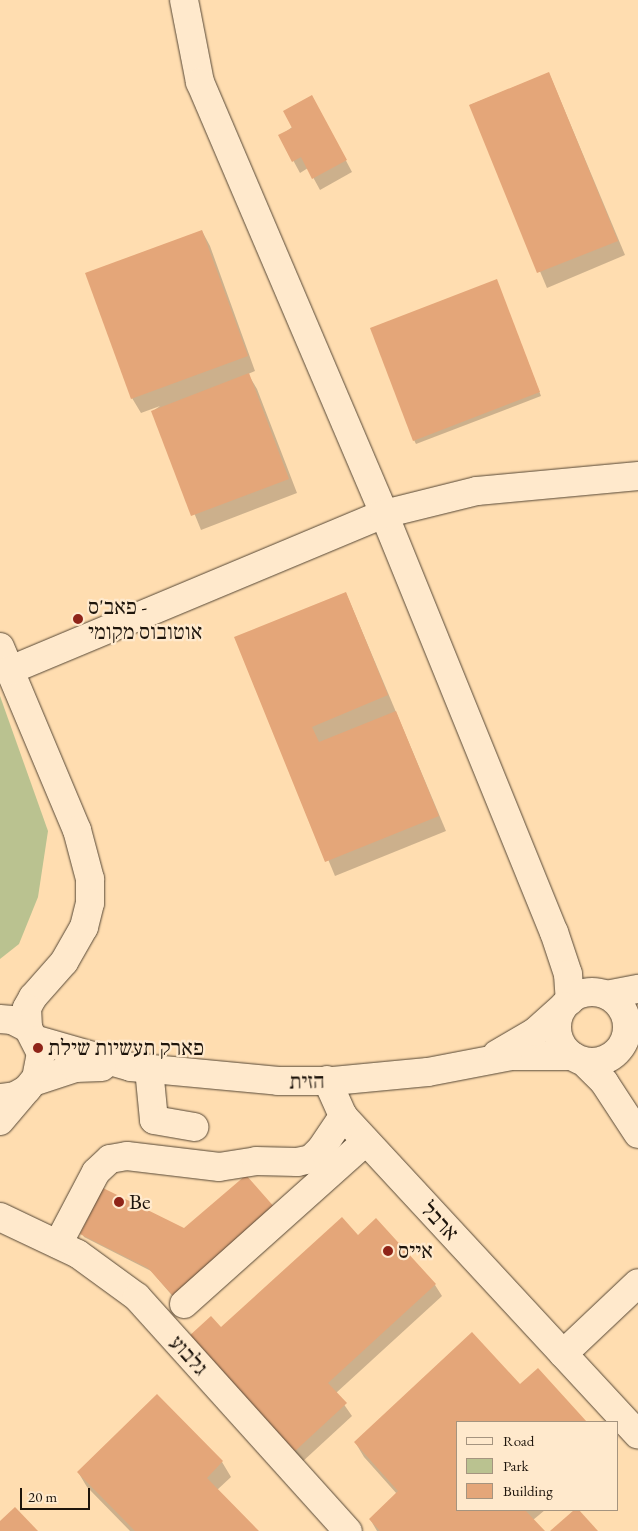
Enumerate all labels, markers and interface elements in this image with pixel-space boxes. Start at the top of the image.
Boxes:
place label: פאב'ס - אוטובוס מקומי [88,593,202,644]
marker: פאב'ס - אוטובוס מקומי [72,613,84,625]
place label: פארק תעשיות שילת [48,1035,204,1061]
marker: פארק תעשיות שילת [32,1042,44,1054]
street label: הזית [289,1067,325,1095]
place label: Be [129,1189,150,1215]
marker: Be [113,1196,125,1208]
street label: ארבל [416,1196,464,1246]
place label: אייס [398,1238,433,1264]
marker: אייס [382,1245,394,1257]
street label: גלבוע [164,1329,214,1381]
legend [456,1421,618,1511]
text: Road [503,1431,534,1450]
text: Park [503,1456,529,1475]
scale bar [22,1478,92,1510]
text: Building [503,1481,553,1500]
text: 20 m [28,1487,57,1506]

